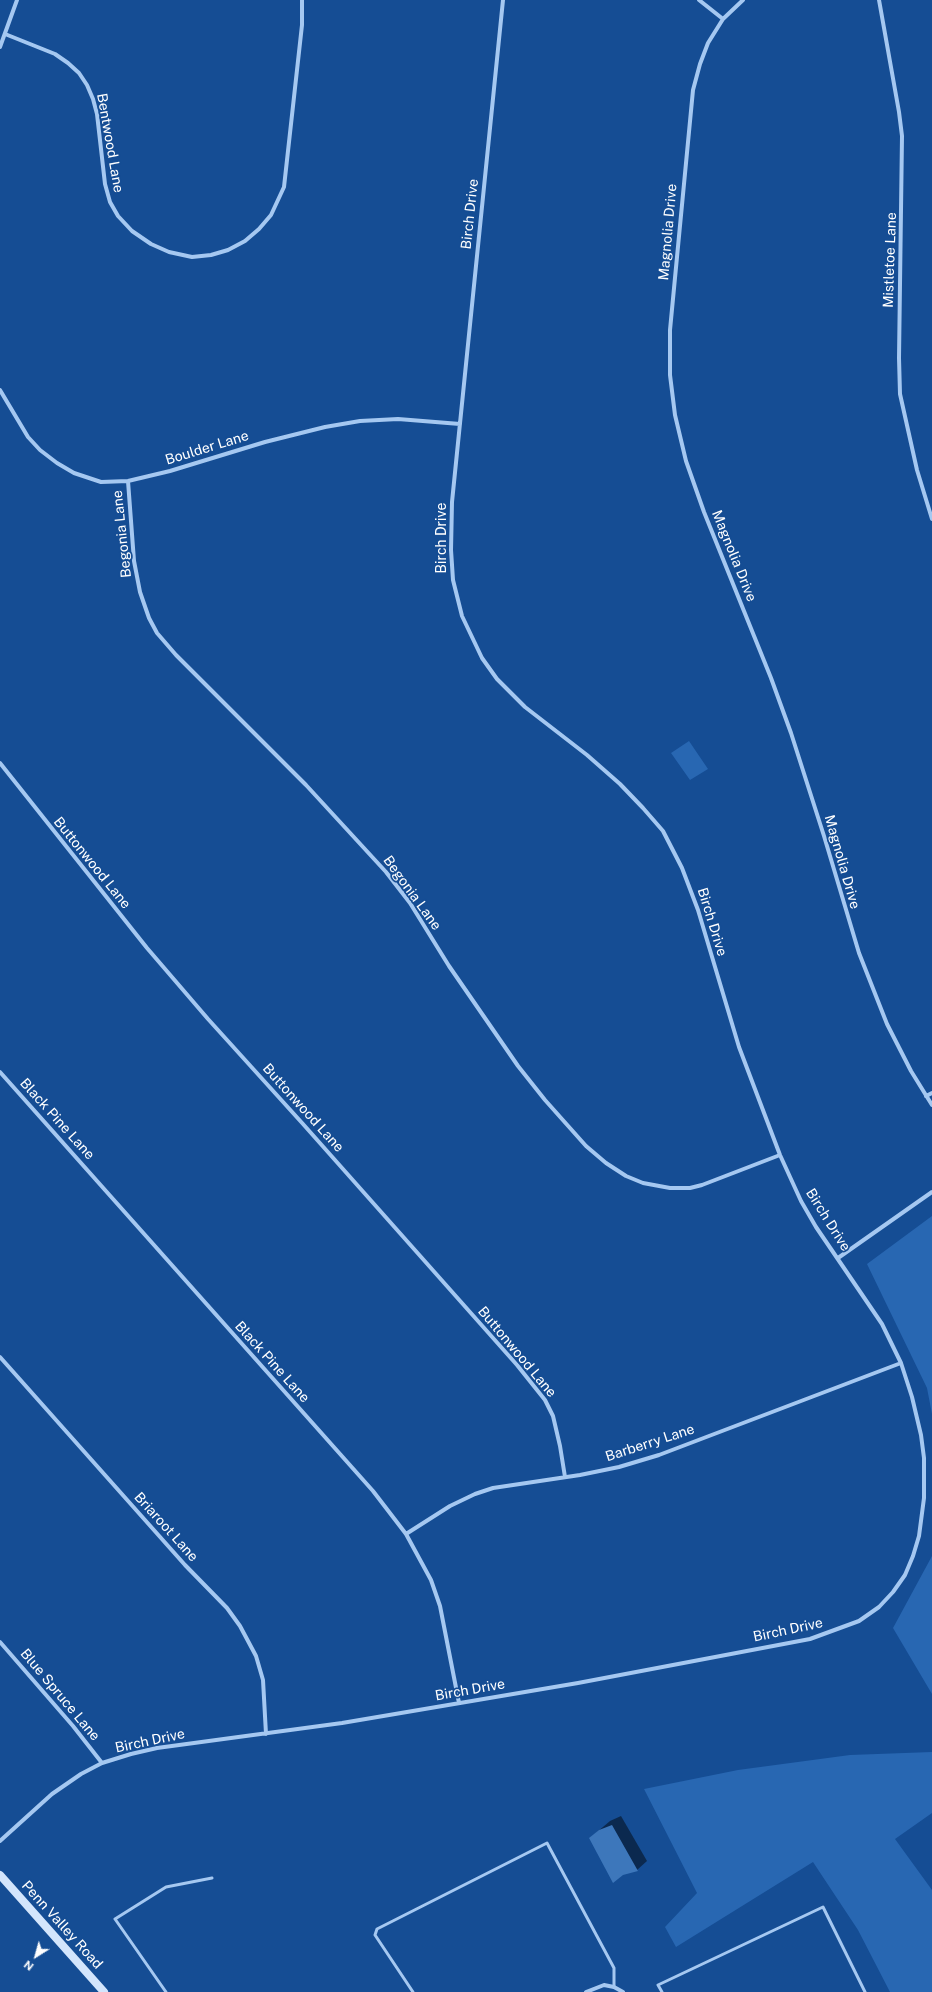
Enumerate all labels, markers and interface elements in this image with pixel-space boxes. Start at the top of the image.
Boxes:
street label: Bentwood Lane [93,92,127,194]
street label: Birch Drive [458,178,482,250]
street label: Magnolia Drive [655,183,681,281]
street label: Mistletoe Lane [880,212,900,308]
street label: Boulder Lane [163,427,251,469]
street label: Begonia Lane [109,489,135,579]
street label: Birch Drive [434,503,450,573]
street label: Magnolia Drive [708,508,760,604]
street label: Magnolia Drive [821,813,863,911]
street label: Buttonwood Lane [50,814,134,912]
street label: Begonia Lane [379,852,445,934]
street label: Birch Drive [694,886,730,958]
street label: Buttonwood Lane [259,1060,347,1156]
street label: Black Pine Lane [16,1075,98,1163]
street label: Birch Drive [802,1186,854,1254]
street label: Buttonwood Lane [474,1303,560,1401]
street label: Black Pine Lane [231,1318,313,1406]
street label: Barberry Lane [603,1421,697,1465]
street label: Briaroot Lane [131,1489,201,1565]
street label: Birch Drive [752,1614,824,1646]
street label: Blue Spruce Lane [17,1646,103,1744]
street label: Birch Drive [434,1676,506,1704]
street label: Birch Drive [114,1725,186,1757]
street label: Penn Valley Road [18,1878,106,1972]
north arrow [16,1936,56,1976]
text: N [22,1958,36,1973]

